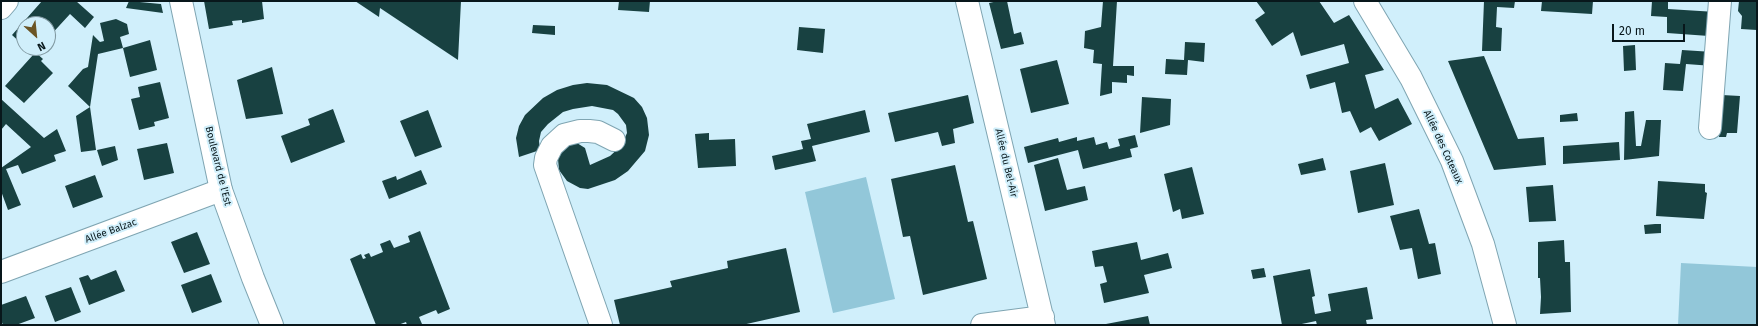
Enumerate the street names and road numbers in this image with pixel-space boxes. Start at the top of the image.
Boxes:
street label: Allée des Coteaux [1421,108,1465,186]
street label: Boulevard de l'Est [202,125,234,207]
street label: Allée du Bel-Air [992,127,1020,199]
street label: Allée Balzac [84,216,138,246]

